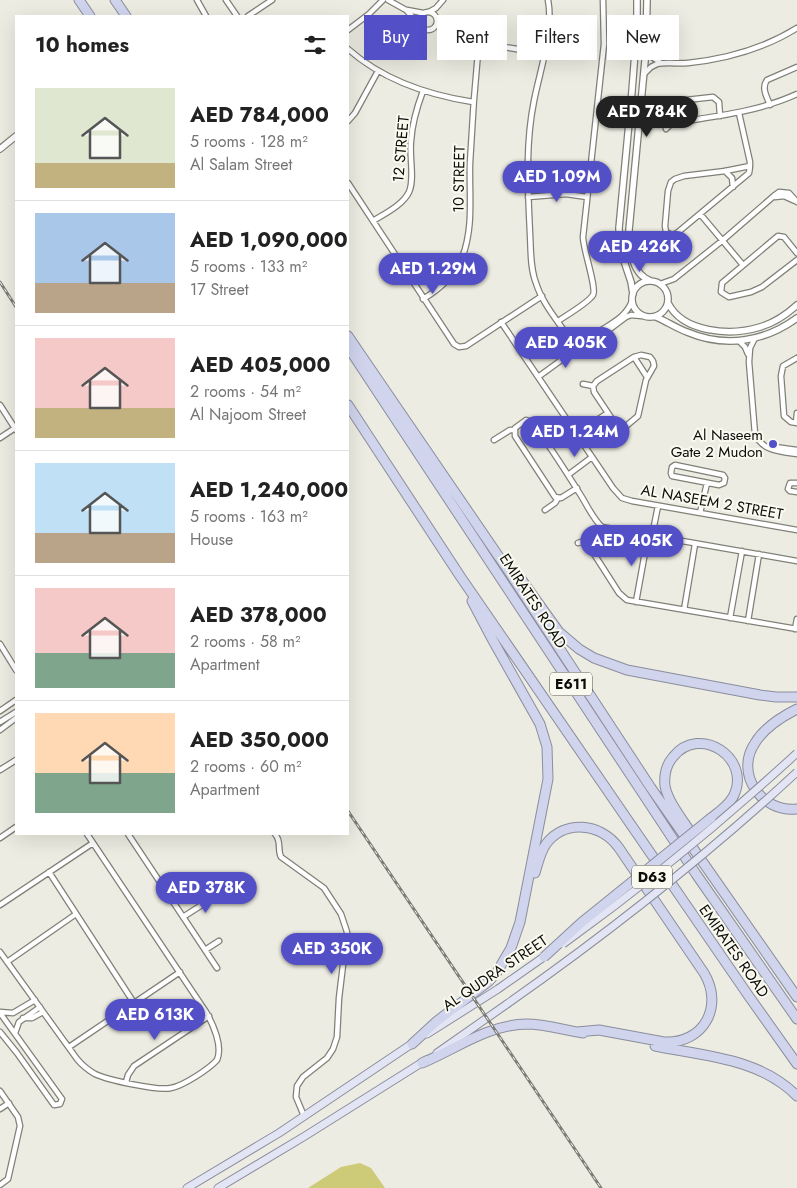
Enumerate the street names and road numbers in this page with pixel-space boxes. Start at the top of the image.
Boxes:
street label: 12 STREET [387,115,415,183]
street label: 10 STREET [447,145,471,213]
street label: AL NASEEM 2 STREET [639,479,785,525]
street label: EMIRATES ROAD [494,549,572,653]
road number: E611 [550,672,592,696]
road number: D63 [632,866,672,889]
street label: EMIRATES ROAD [694,900,774,1002]
street label: AL QUDRA STREET [438,930,552,1016]

